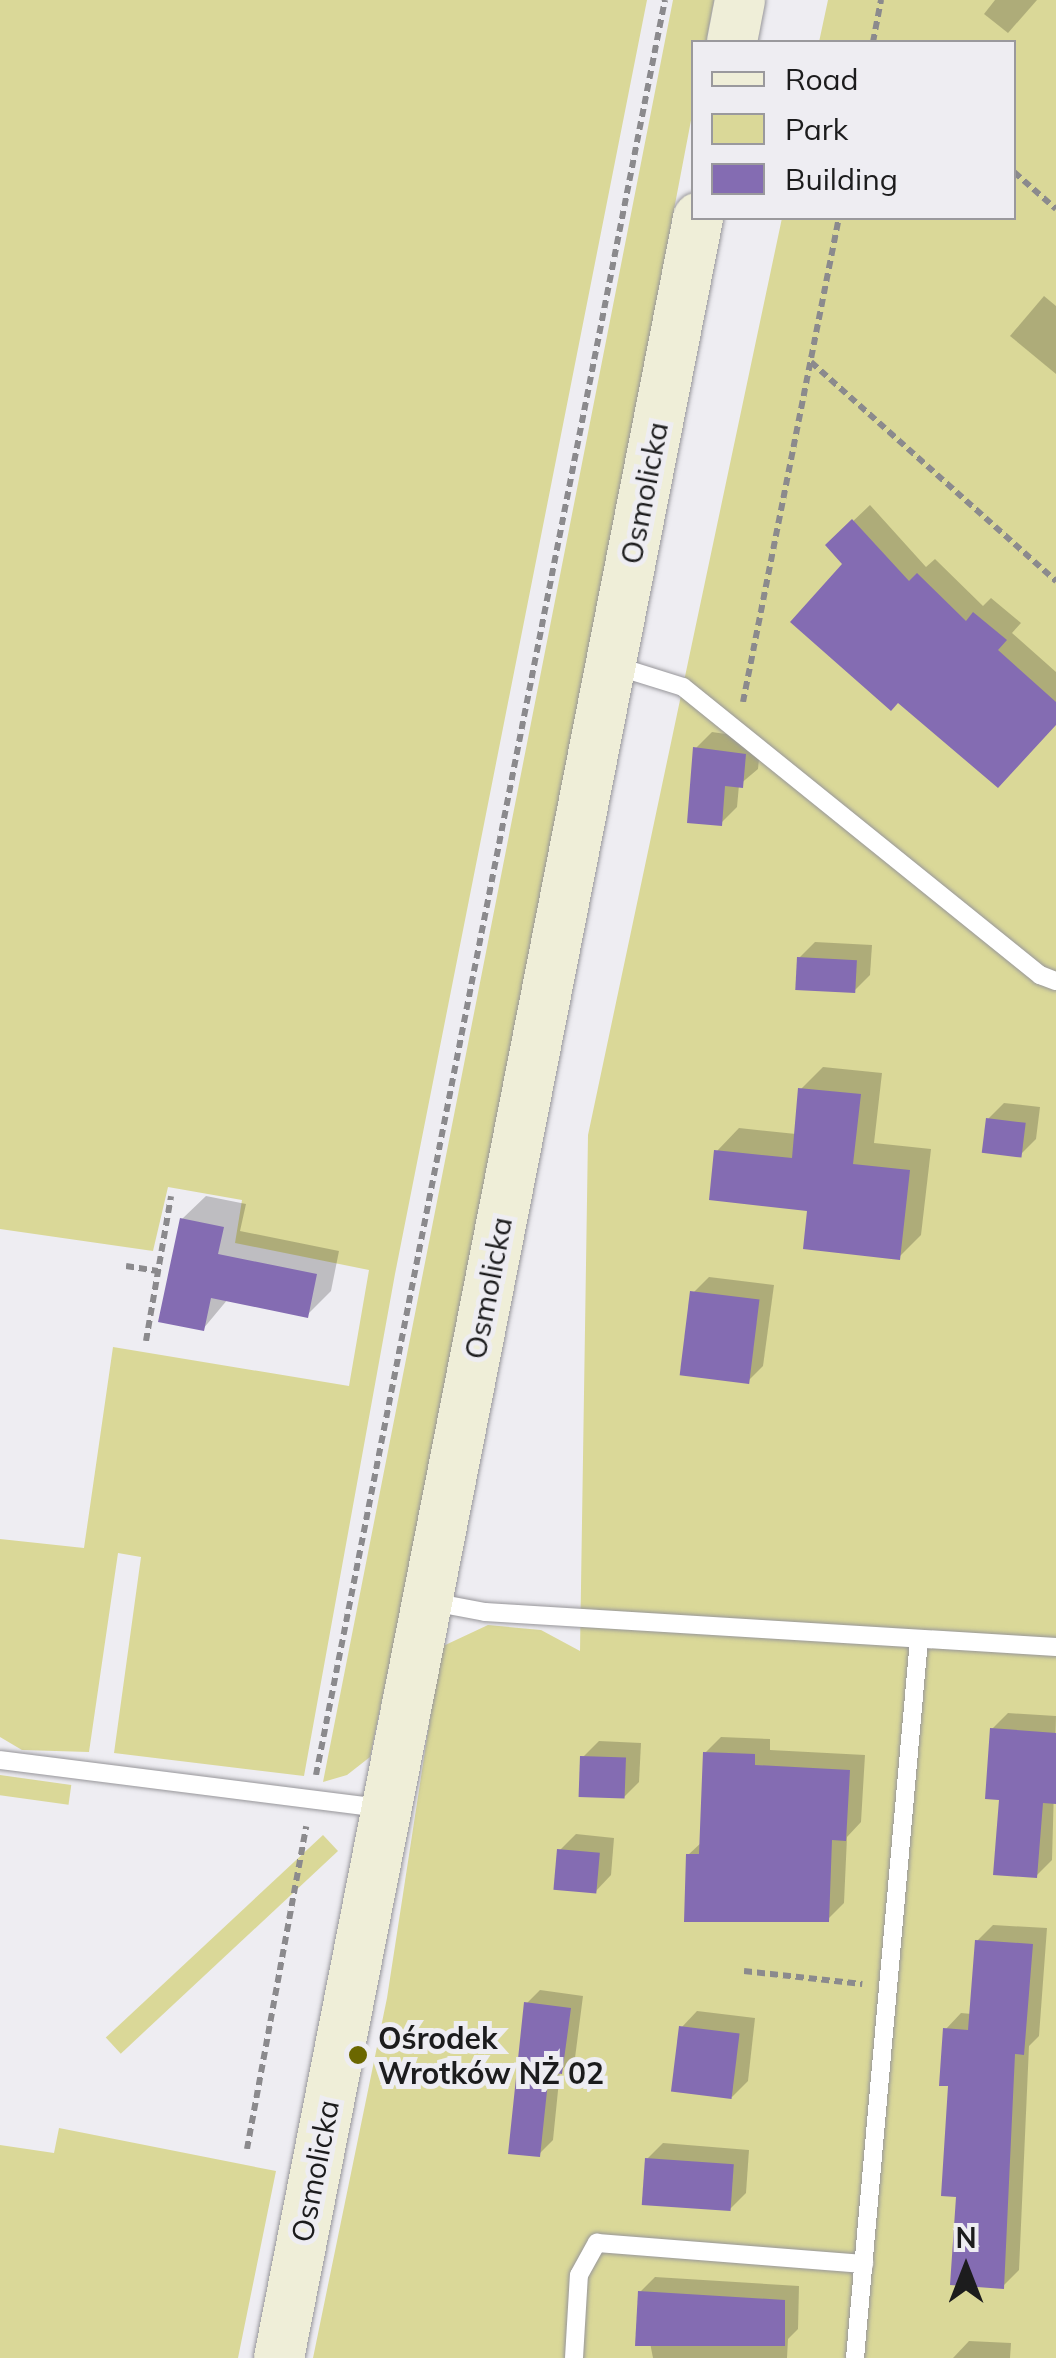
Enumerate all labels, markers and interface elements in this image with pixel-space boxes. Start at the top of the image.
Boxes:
legend [691,40,1016,220]
text: Road [785,60,859,98]
text: Park [785,110,848,148]
text: Building [785,160,898,198]
street label: Osmolicka [613,419,675,567]
street label: Osmolicka [457,1214,519,1362]
place label: Ośrodek Wrotków NŻ 02 [378,2020,604,2090]
marker: Ośrodek Wrotków NŻ 02 [347,2044,369,2066]
street label: Osmolicka [284,2097,346,2245]
north arrow [916,2218,1016,2318]
text: N [955,2220,977,2255]

